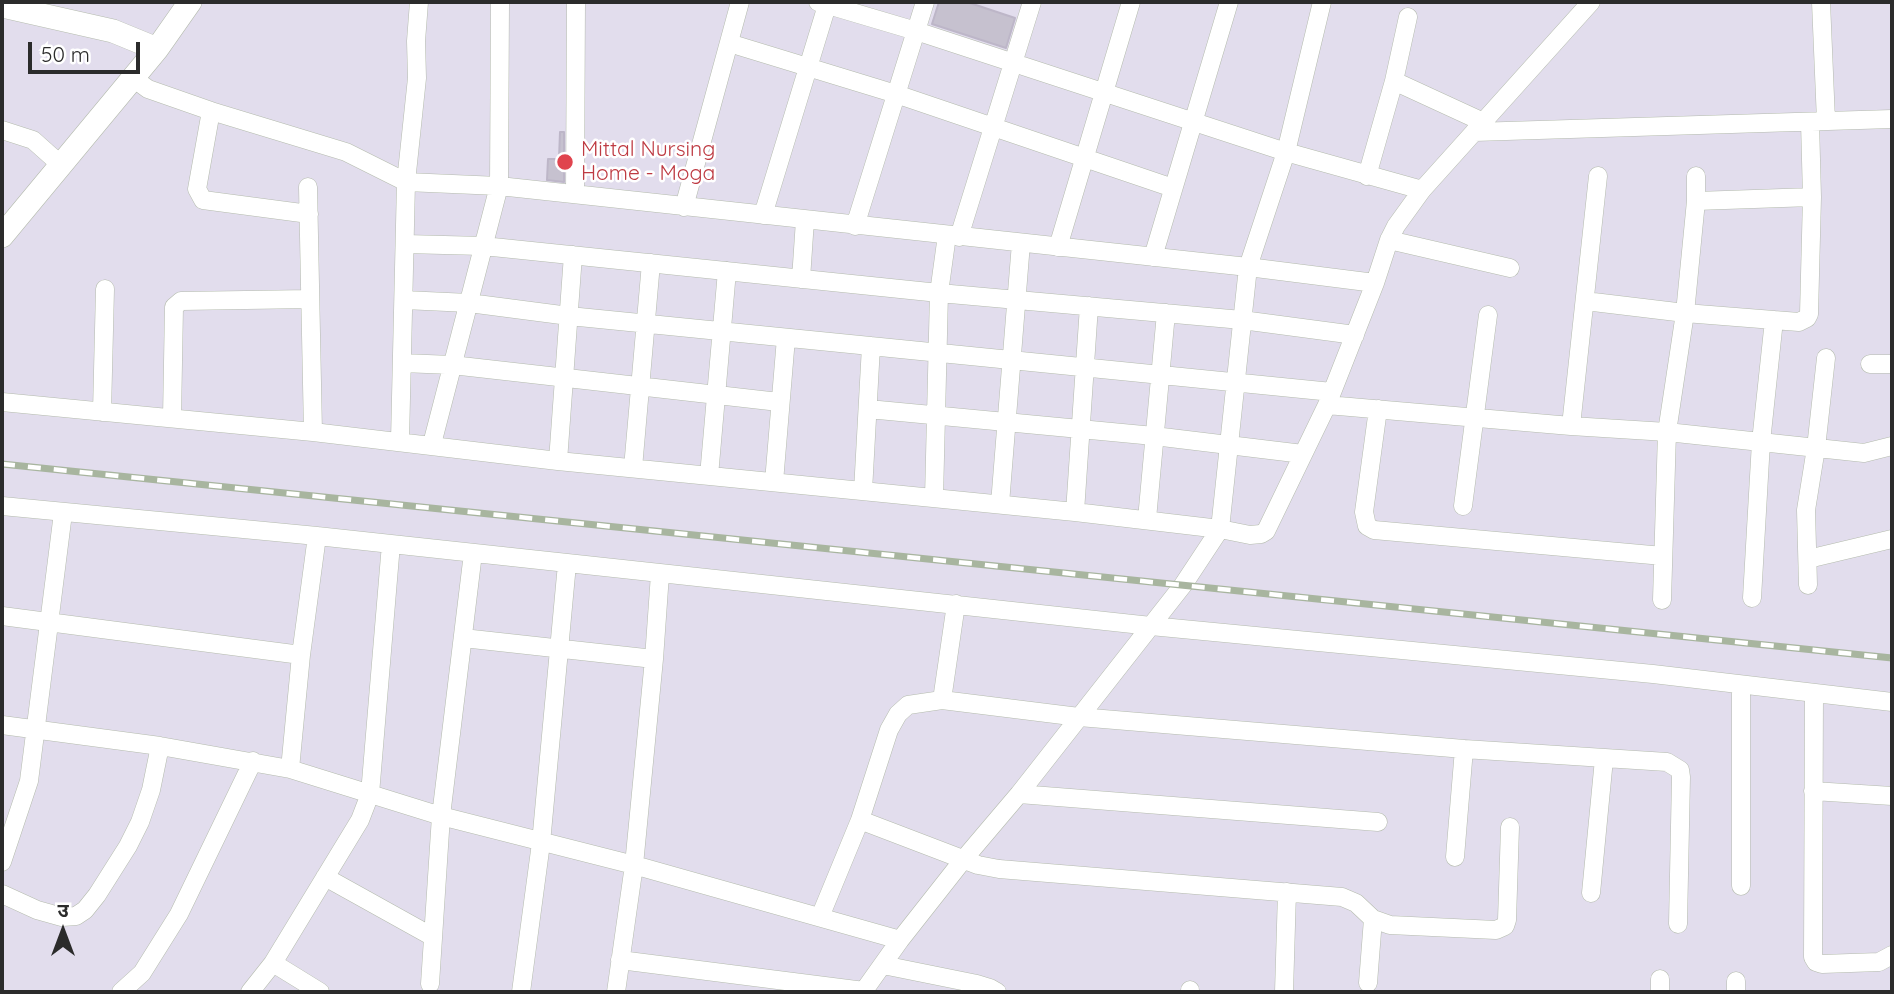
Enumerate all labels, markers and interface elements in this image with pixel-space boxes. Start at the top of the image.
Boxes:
scale bar [32,28,144,72]
text: 50 m [41,41,90,67]
place label: Mittal Nursing Home - Moga [581,137,715,187]
marker: Mittal Nursing Home - Moga [555,152,575,172]
north arrow [28,896,98,966]
text: उ [57,898,69,922]

